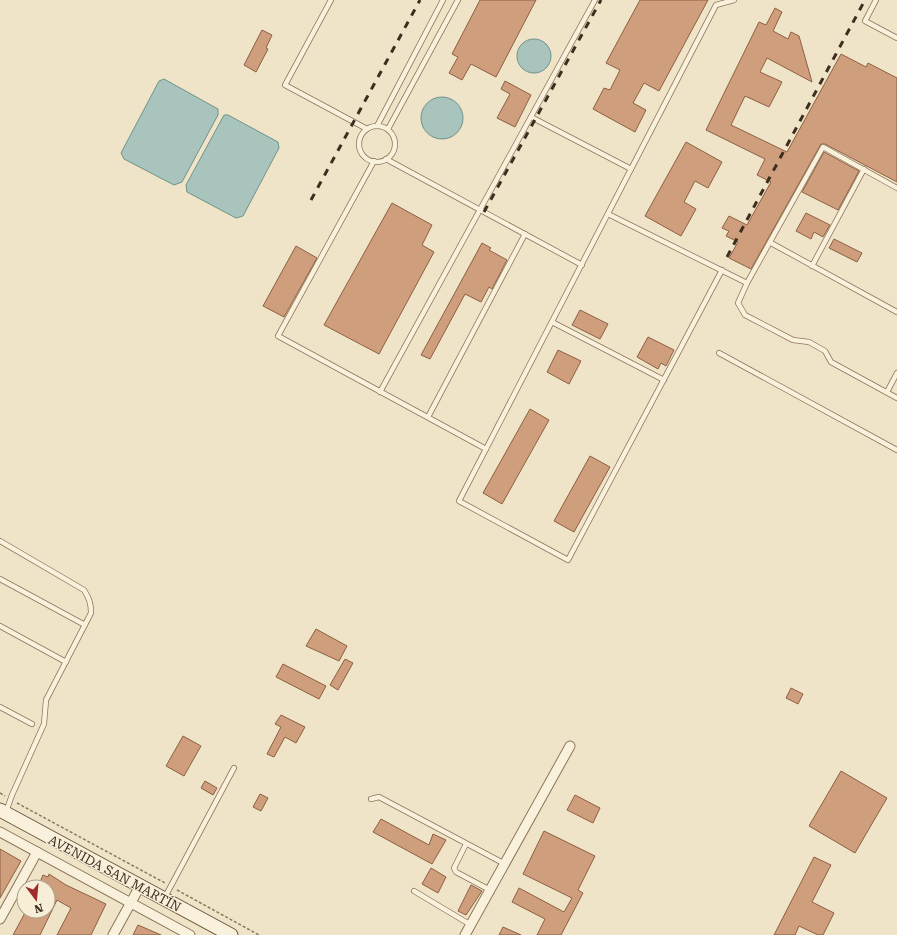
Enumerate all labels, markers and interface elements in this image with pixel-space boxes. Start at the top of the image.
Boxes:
street label: AVENIDA SAN MARTÍN [46,831,184,915]
north arrow [16,879,56,919]
text: N [32,901,44,916]

